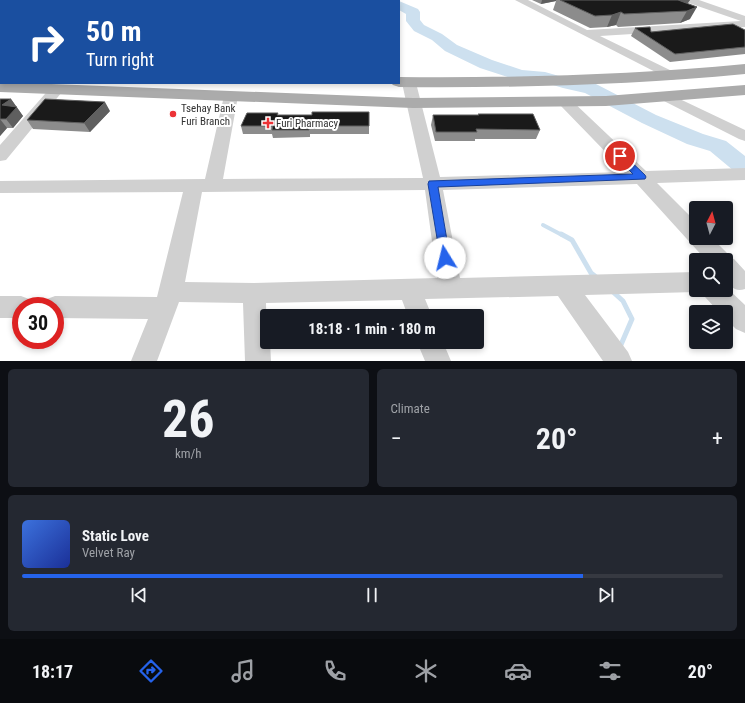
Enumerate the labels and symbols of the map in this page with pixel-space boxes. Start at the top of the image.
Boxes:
place label: Tsehay Bank Furi Branch [181,102,235,128]
marker: Tsehay Bank Furi Branch [168,109,178,119]
place label: Furi Pharmacy [276,117,339,130]
marker: Furi Pharmacy [263,118,273,128]
pin [603,139,637,173]
north arrow [689,201,733,245]
position arrow [424,237,466,279]
speed limit sign: 30 [12,297,64,349]

